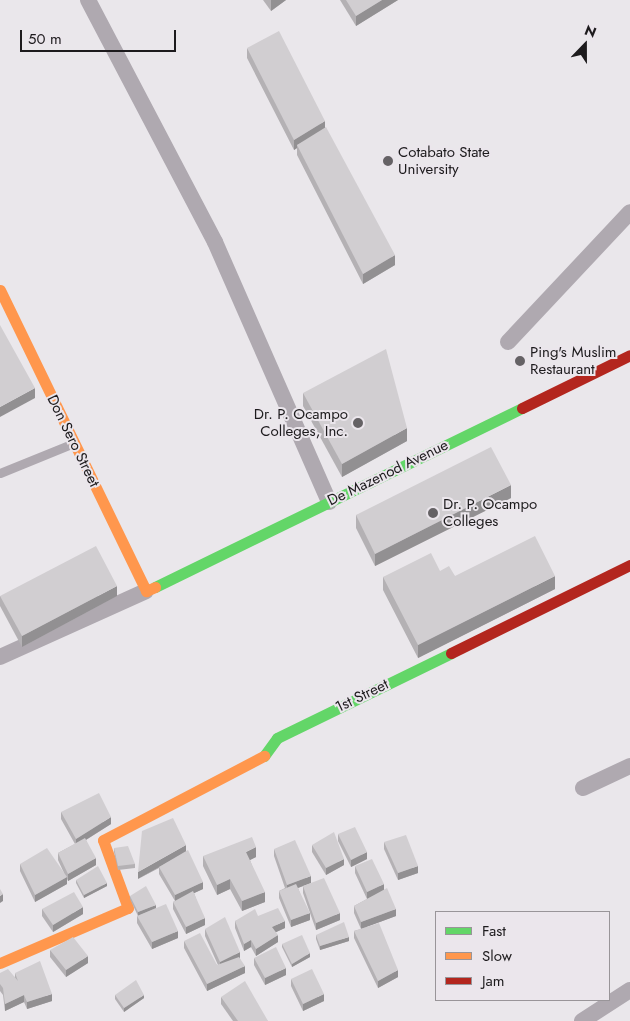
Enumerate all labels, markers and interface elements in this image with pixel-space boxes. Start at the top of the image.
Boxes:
scale bar [22,20,179,52]
north arrow [560,20,610,70]
text: N [582,20,600,42]
text: 50 m [28,28,62,50]
place label: Cotabato State University [398,143,490,178]
marker: Cotabato State University [382,155,394,167]
place label: Ping's Muslim Restaurant [530,343,617,378]
marker: Ping's Muslim Restaurant [514,355,526,367]
street label: Don Sero Street [43,392,103,490]
place label: Dr. P. Ocampo Colleges, Inc. [254,405,348,440]
marker: Dr. P. Ocampo Colleges, Inc. [352,417,364,429]
street label: De Mazenod Avenue [325,436,451,510]
place label: Dr. P. Ocampo Colleges [443,495,537,530]
marker: Dr. P. Ocampo Colleges [427,507,439,519]
street label: 1st Street [333,675,391,717]
legend [435,911,610,1001]
text: Fast [482,920,506,942]
text: Slow [482,945,512,967]
text: Jam [482,970,505,992]

